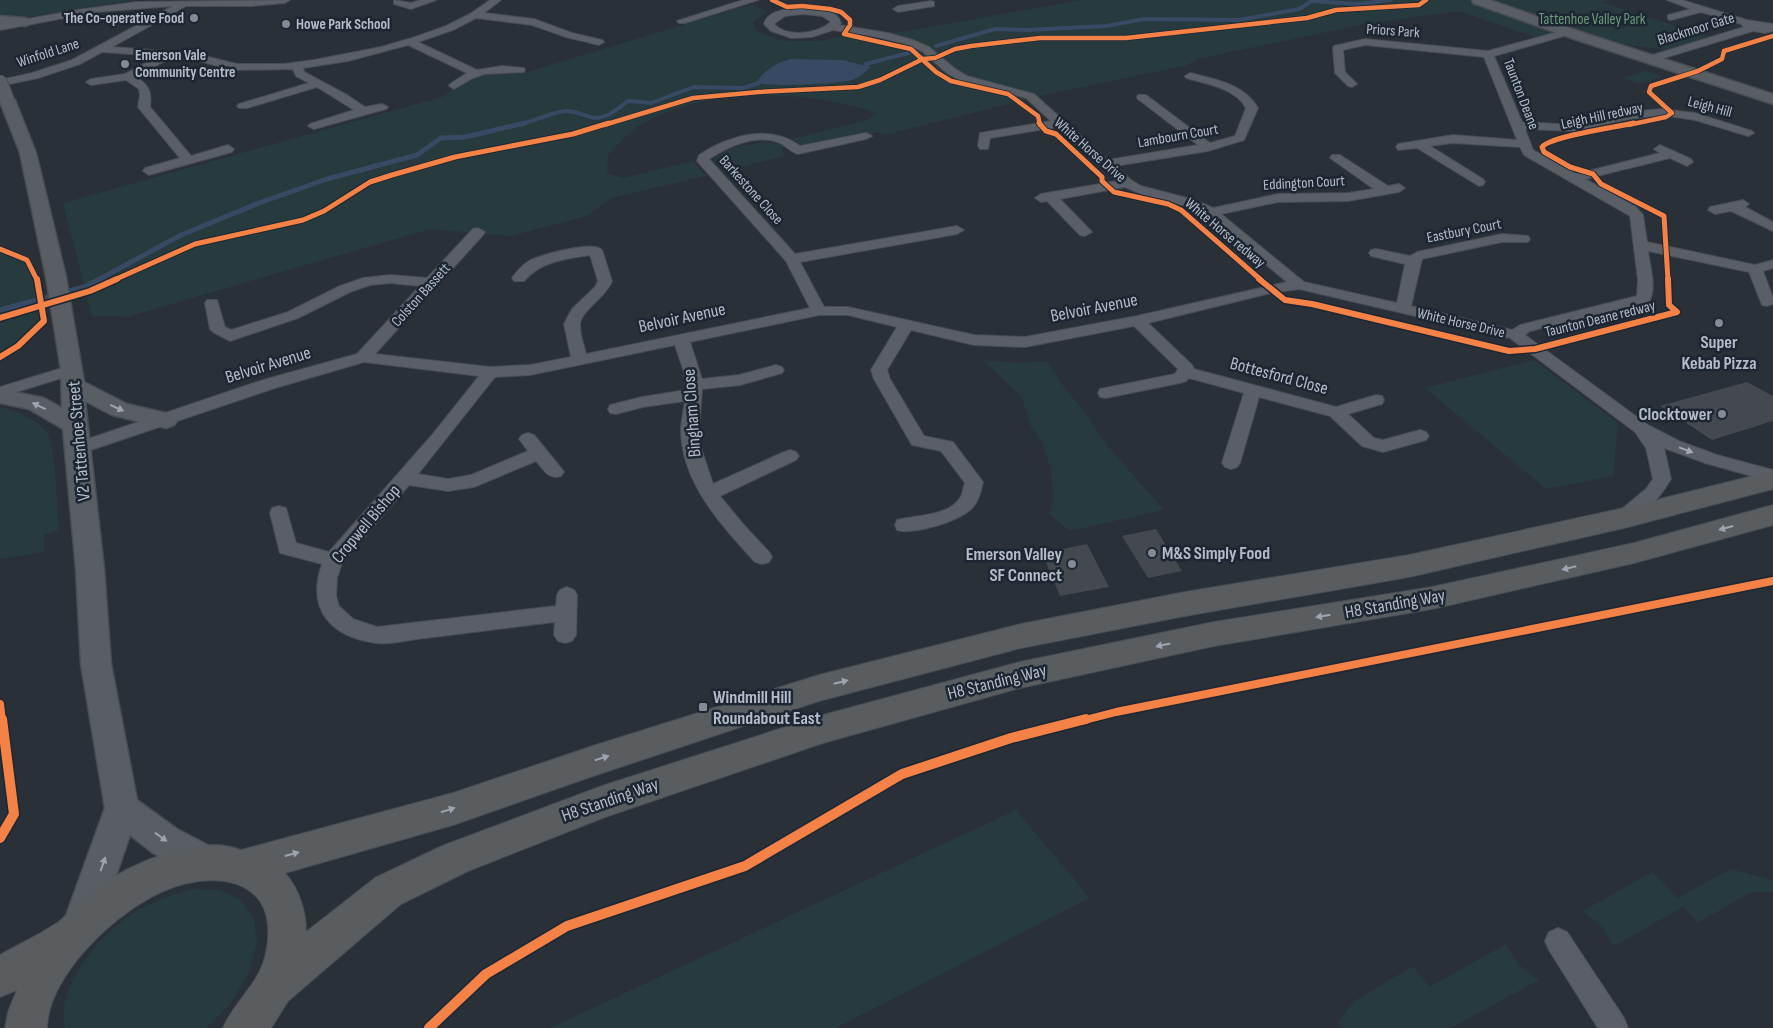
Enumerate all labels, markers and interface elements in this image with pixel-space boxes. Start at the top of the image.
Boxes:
street label: Blackmoor Gate [1655,8,1737,50]
place label: The Co-operative Food [64,9,184,28]
park label: Tattenhoe Valley Park [1538,10,1646,29]
marker: The Co-operative Food [188,12,200,24]
place label: Howe Park School [296,15,390,34]
marker: Howe Park School [280,18,292,30]
street label: Priors Park [1366,20,1421,42]
street label: Winfold Lane [14,34,82,72]
place label: Emerson Vale Community Centre [135,46,236,82]
street label: Taunton Deane [1499,56,1543,132]
marker: Emerson Vale Community Centre [119,58,131,70]
street label: Leigh Hill [1686,92,1734,122]
street label: Leigh Hill redway [1559,98,1645,134]
street label: White Horse Drive [1050,113,1130,187]
street label: Lambourn Court [1136,119,1220,152]
street label: Barkestone Close [715,151,787,229]
street label: Eddington Court [1263,171,1346,195]
street label: White Horse redway [1181,194,1269,272]
street label: Eastbury Court [1425,214,1503,248]
street label: Colston Bassett [387,259,455,331]
street label: Belvoir Avenue [1049,289,1139,327]
street label: Taunton Deane redway [1543,296,1657,342]
street label: Belvoir Avenue [637,299,727,337]
street label: White Horse Drive [1415,304,1507,342]
marker: Super Kebab Pizza [1713,317,1725,329]
place label: Super Kebab Pizza [1681,332,1757,374]
street label: Belvoir Avenue [223,342,313,388]
street label: Bottesford Close [1228,353,1330,399]
street label: Bingham Close [678,368,706,458]
street label: V2 Tattenhoe Street [63,380,95,502]
one-way arrow [32,402,46,410]
one-way arrow [110,404,124,412]
place label: Clocktower [1638,404,1712,425]
marker: Clocktower [1716,408,1728,420]
one-way arrow [1678,447,1693,454]
street label: Cropwell Bishop [327,481,405,567]
one-way arrow [1719,525,1734,533]
place label: M&S Simply Food [1162,543,1270,564]
place label: Emerson Valley SF Connect [966,544,1063,586]
marker: M&S Simply Food [1146,547,1158,559]
marker: Emerson Valley SF Connect [1066,558,1078,570]
one-way arrow [1561,564,1576,572]
street label: H8 Standing Way [1343,585,1447,623]
one-way arrow [1315,612,1331,620]
one-way arrow [1155,641,1171,649]
street label: H8 Standing Way [945,660,1049,704]
one-way arrow [833,678,848,686]
place label: Windmill Hill Roundabout East [713,687,821,729]
marker: Windmill Hill Roundabout East [697,701,709,713]
one-way arrow [595,754,610,761]
street label: H8 Standing Way [559,774,661,826]
one-way arrow [441,806,456,814]
one-way arrow [154,832,167,842]
one-way arrow [284,850,299,858]
one-way arrow [99,856,107,871]

